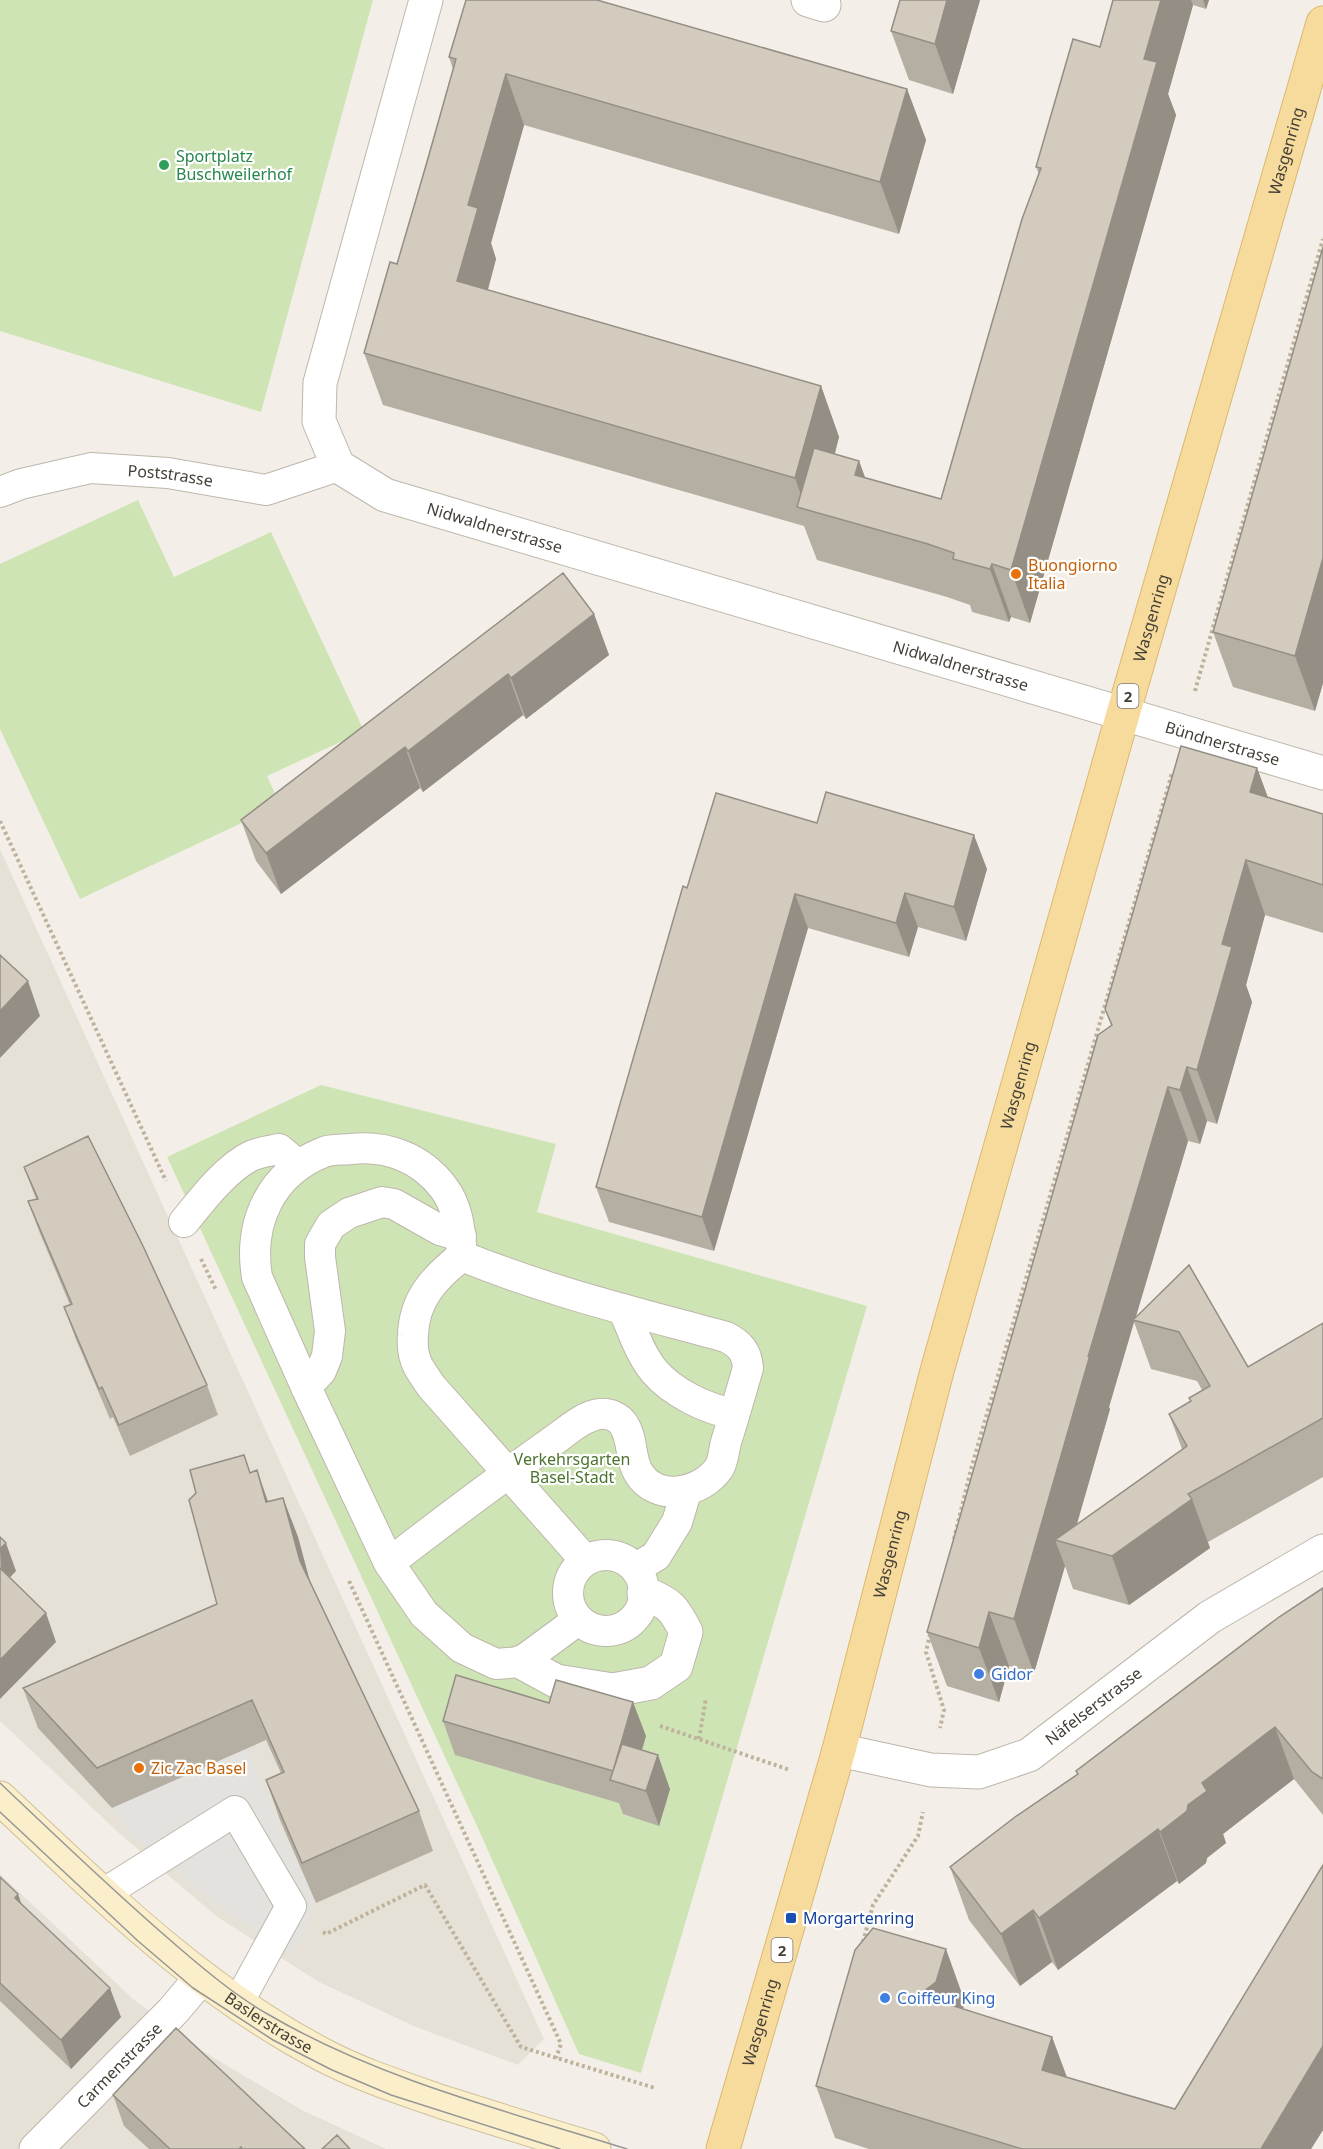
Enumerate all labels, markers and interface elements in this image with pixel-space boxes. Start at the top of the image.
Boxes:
street label: Wasgenring [1263,104,1309,197]
place label: Sportplatz Buschweilerhof [176,145,294,185]
marker: Sportplatz Buschweilerhof [157,158,171,172]
street label: Poststrasse [127,459,215,492]
street label: Nidwaldnerstrasse [424,497,565,558]
place label: Buongiorno Italia [1028,554,1118,594]
marker: Buongiorno Italia [1009,567,1023,581]
street label: Wasgenring [1128,571,1174,664]
street label: Nidwaldnerstrasse [890,635,1031,696]
road number: 2 [1118,684,1138,708]
street label: Bündnerstrasse [1162,716,1283,771]
street label: Wasgenring [995,1039,1041,1132]
park label: Verkehrsgarten Basel-Stadt [514,1448,630,1488]
street label: Wasgenring [868,1507,912,1601]
street label: Näfelserstrasse [1041,1662,1146,1750]
place label: Gidor [991,1663,1033,1685]
marker: Gidor [972,1667,986,1681]
place label: Zic Zac Basel [151,1757,246,1779]
marker: Zic Zac Basel [132,1761,146,1775]
place label: Morgartenring [803,1907,914,1929]
marker: Morgartenring [784,1911,798,1925]
road number: 2 [772,1938,792,1962]
street label: Wasgenring [737,1976,783,2069]
street label: Baslerstrasse [220,1987,317,2058]
place label: Coiffeur King [897,1987,995,2009]
marker: Coiffeur King [878,1991,892,2005]
street label: Carmenstrasse [72,2018,167,2113]

